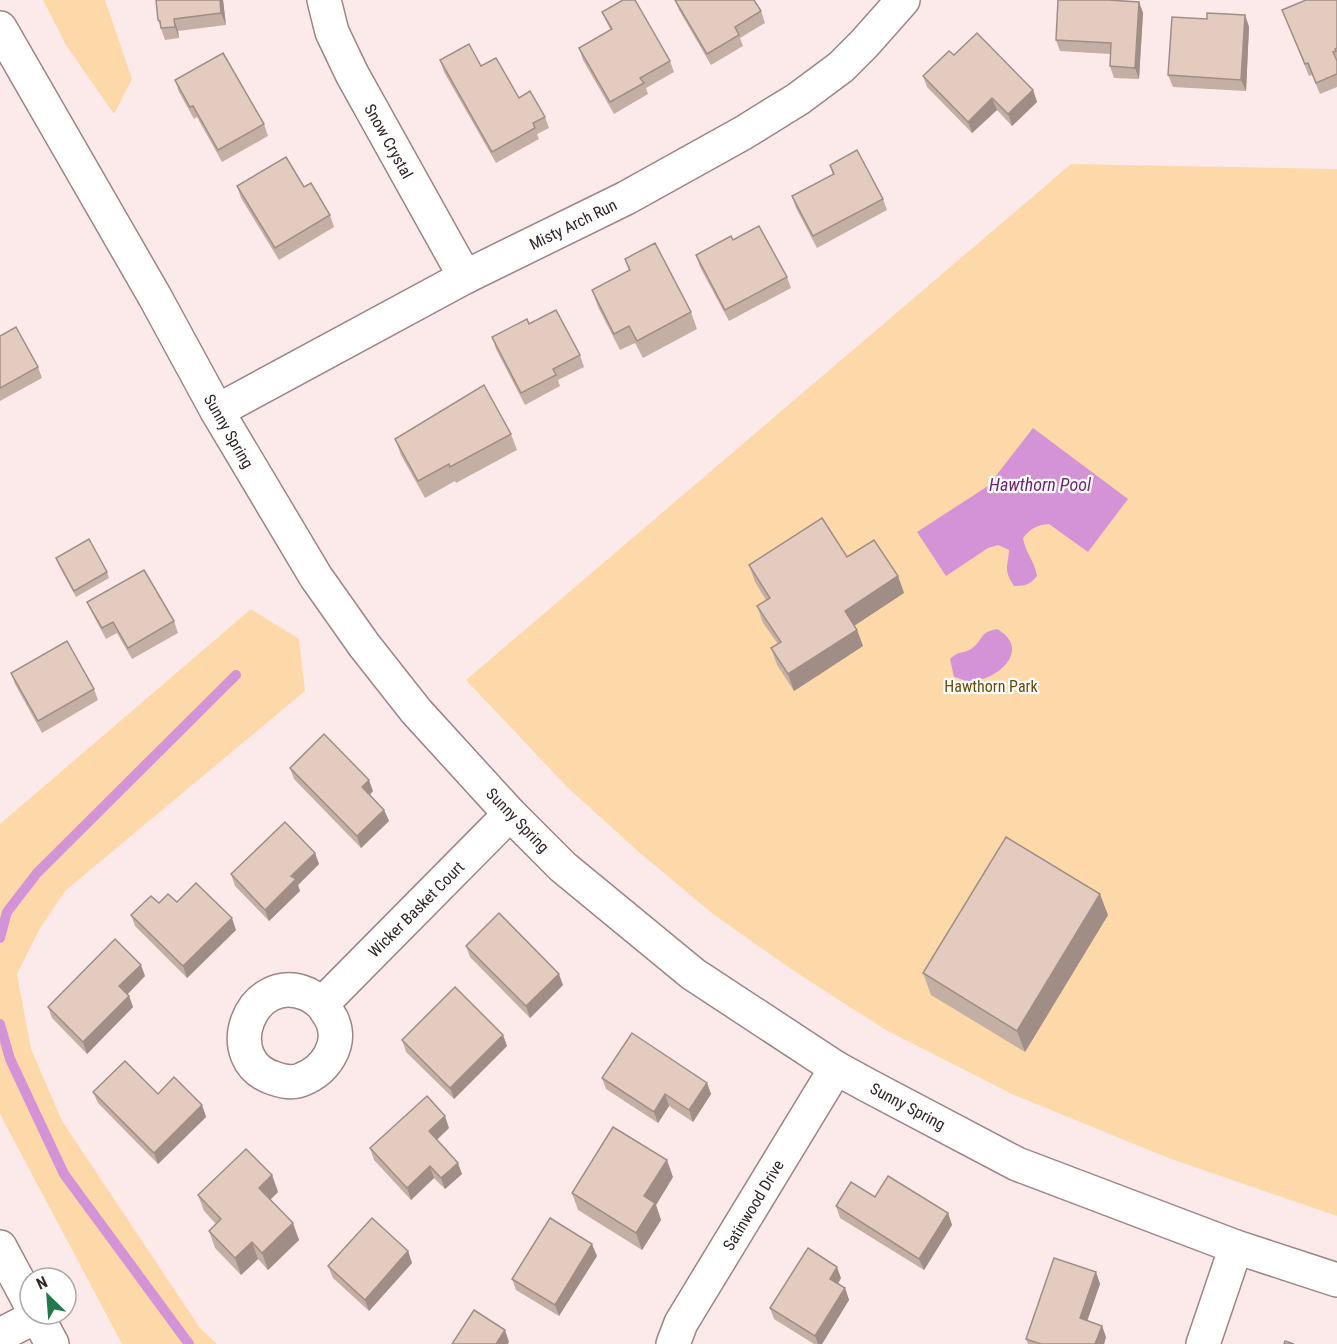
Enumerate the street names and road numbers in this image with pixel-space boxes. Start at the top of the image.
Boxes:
street label: Snow Crystal [360,101,417,182]
street label: Misty Arch Run [526,195,620,254]
street label: Sunny Spring [200,391,257,472]
street label: Sunny Spring [482,784,553,857]
street label: Wicker Basket Court [364,857,468,961]
street label: Sunny Spring [867,1079,949,1134]
street label: Satinwood Drive [719,1157,788,1254]

